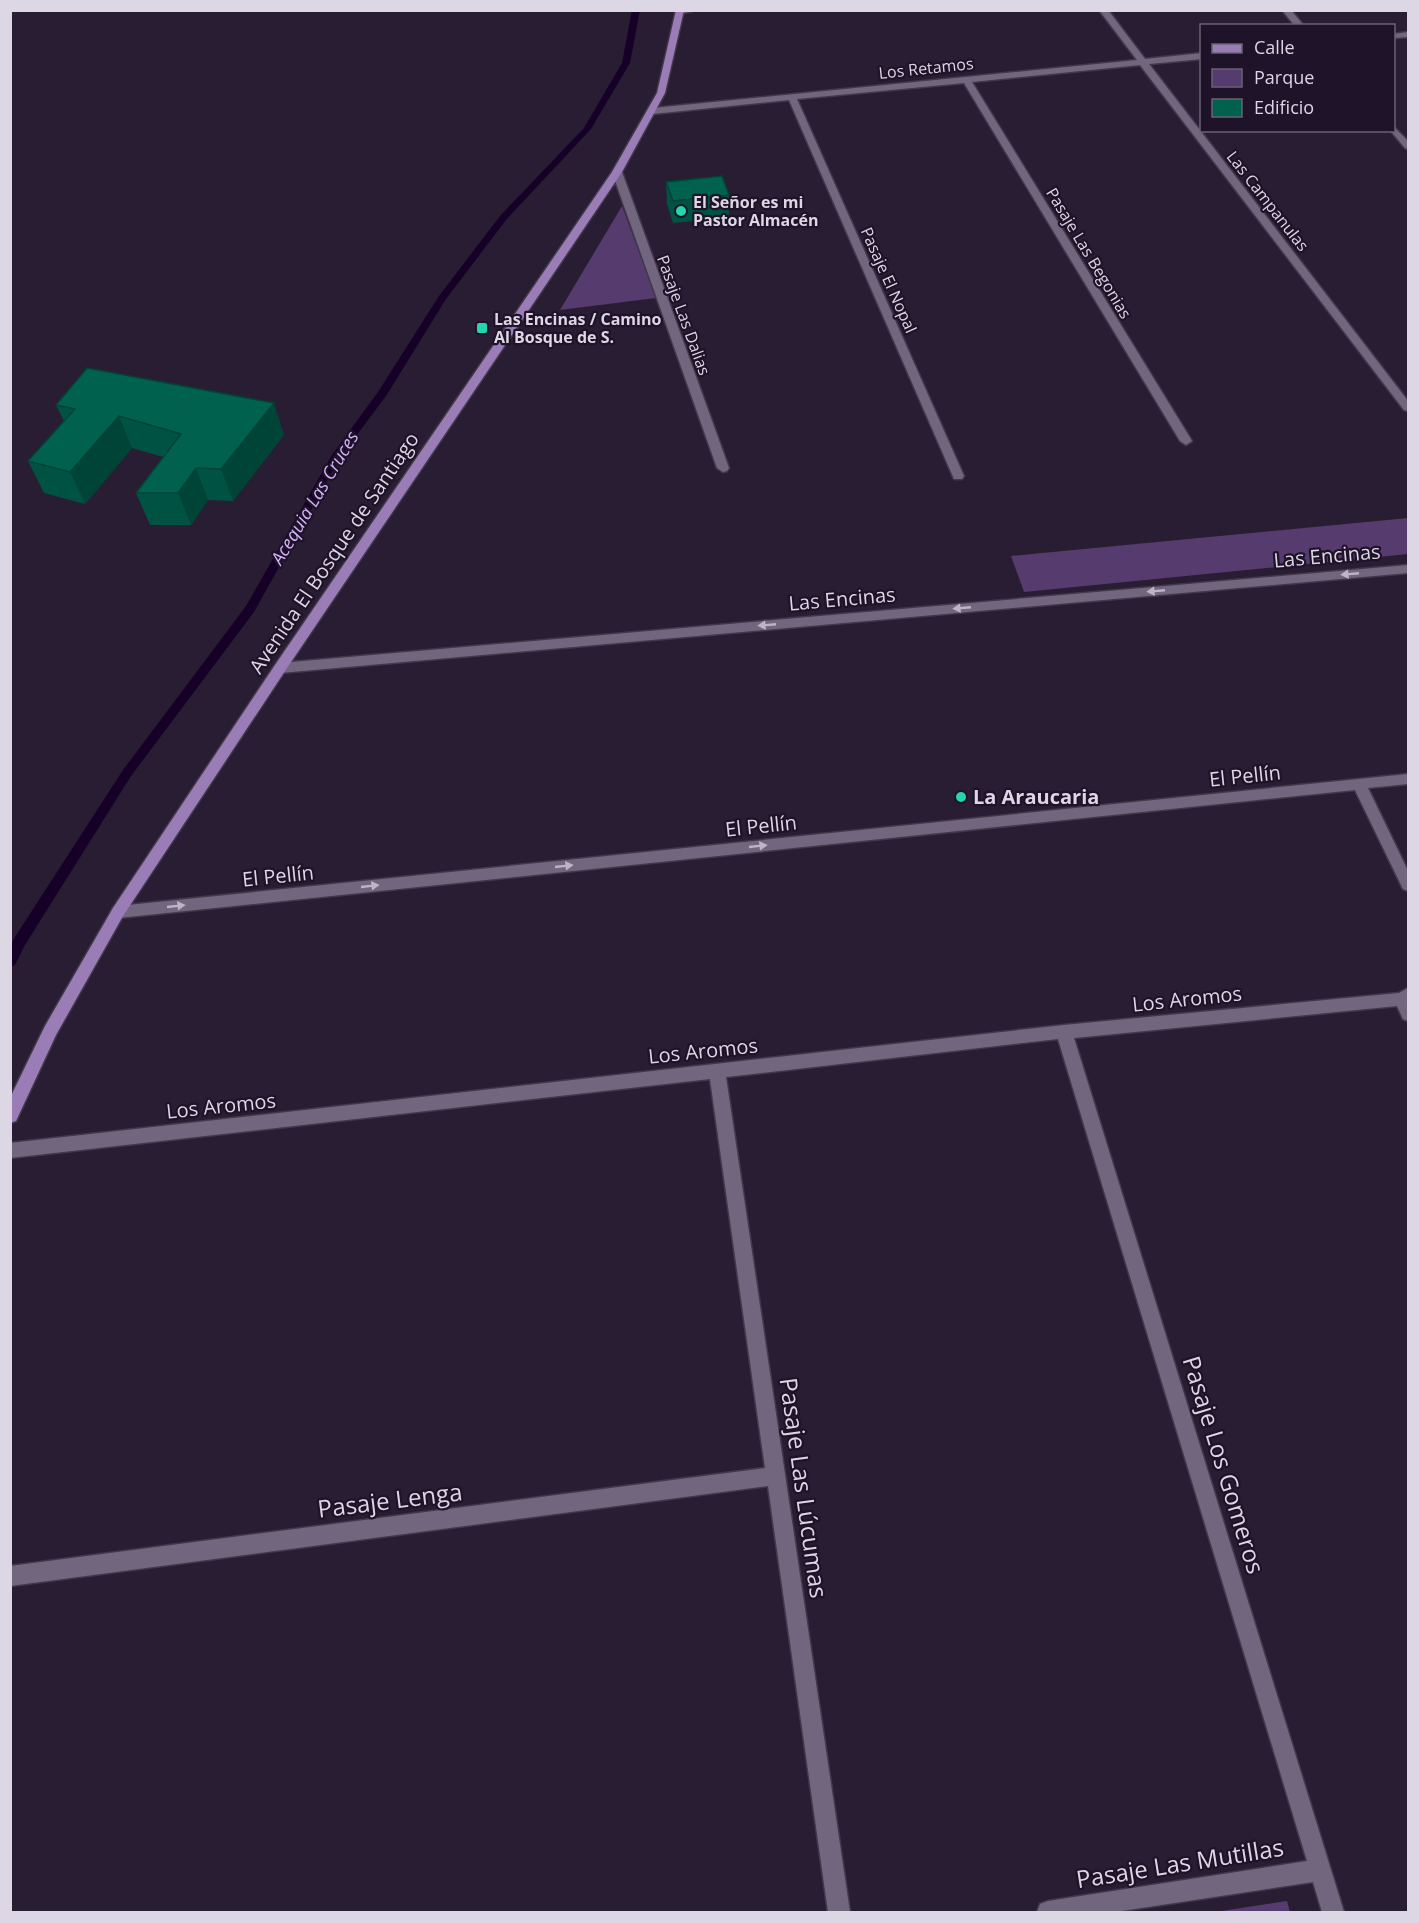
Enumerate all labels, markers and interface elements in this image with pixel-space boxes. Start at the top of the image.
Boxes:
legend [1200,24,1395,132]
text: Calle [1254,35,1295,59]
street label: Los Retamos [877,52,975,84]
text: Parque [1254,65,1314,89]
text: Edificio [1254,95,1314,119]
street label: Las Campanulas [1222,146,1314,256]
street label: Pasaje Las Begonias [1041,183,1137,323]
place label: El Señor es mi Pastor Almacén [693,191,818,231]
marker: El Señor es mi Pastor Almacén [674,204,688,218]
street label: Pasaje El Nopal [856,224,922,336]
street label: Pasaje Las Dalias [652,252,716,378]
place label: Las Encinas / Camino Al Bosque de S. [494,308,661,348]
marker: Las Encinas / Camino Al Bosque de S. [475,321,489,335]
water label: Acequia Las Cruces [264,426,364,570]
street label: Avenida El Bosque de Santiago [243,427,425,679]
street label: Las Encinas [1272,537,1382,574]
one-way arrow [1341,569,1360,579]
street label: Las Encinas [787,580,897,617]
one-way arrow [1146,586,1165,596]
one-way arrow [952,603,971,613]
one-way arrow [758,620,777,630]
street label: El Pellín [1208,758,1282,793]
place label: La Araucaria [973,783,1099,810]
marker: La Araucaria [954,790,968,804]
street label: El Pellín [724,808,798,843]
one-way arrow [749,841,768,851]
street label: El Pellín [241,858,315,893]
one-way arrow [555,861,574,871]
one-way arrow [361,881,380,891]
one-way arrow [167,902,186,911]
street label: Los Aromos [1131,979,1243,1018]
street label: Los Aromos [647,1031,759,1070]
street label: Los Aromos [165,1086,277,1125]
street label: Pasaje Los Gomeros [1176,1352,1273,1578]
street label: Pasaje Las Lúcumas [773,1375,836,1600]
street label: Pasaje Lenga [316,1474,464,1525]
street label: Pasaje Las Mutillas [1074,1830,1286,1895]

